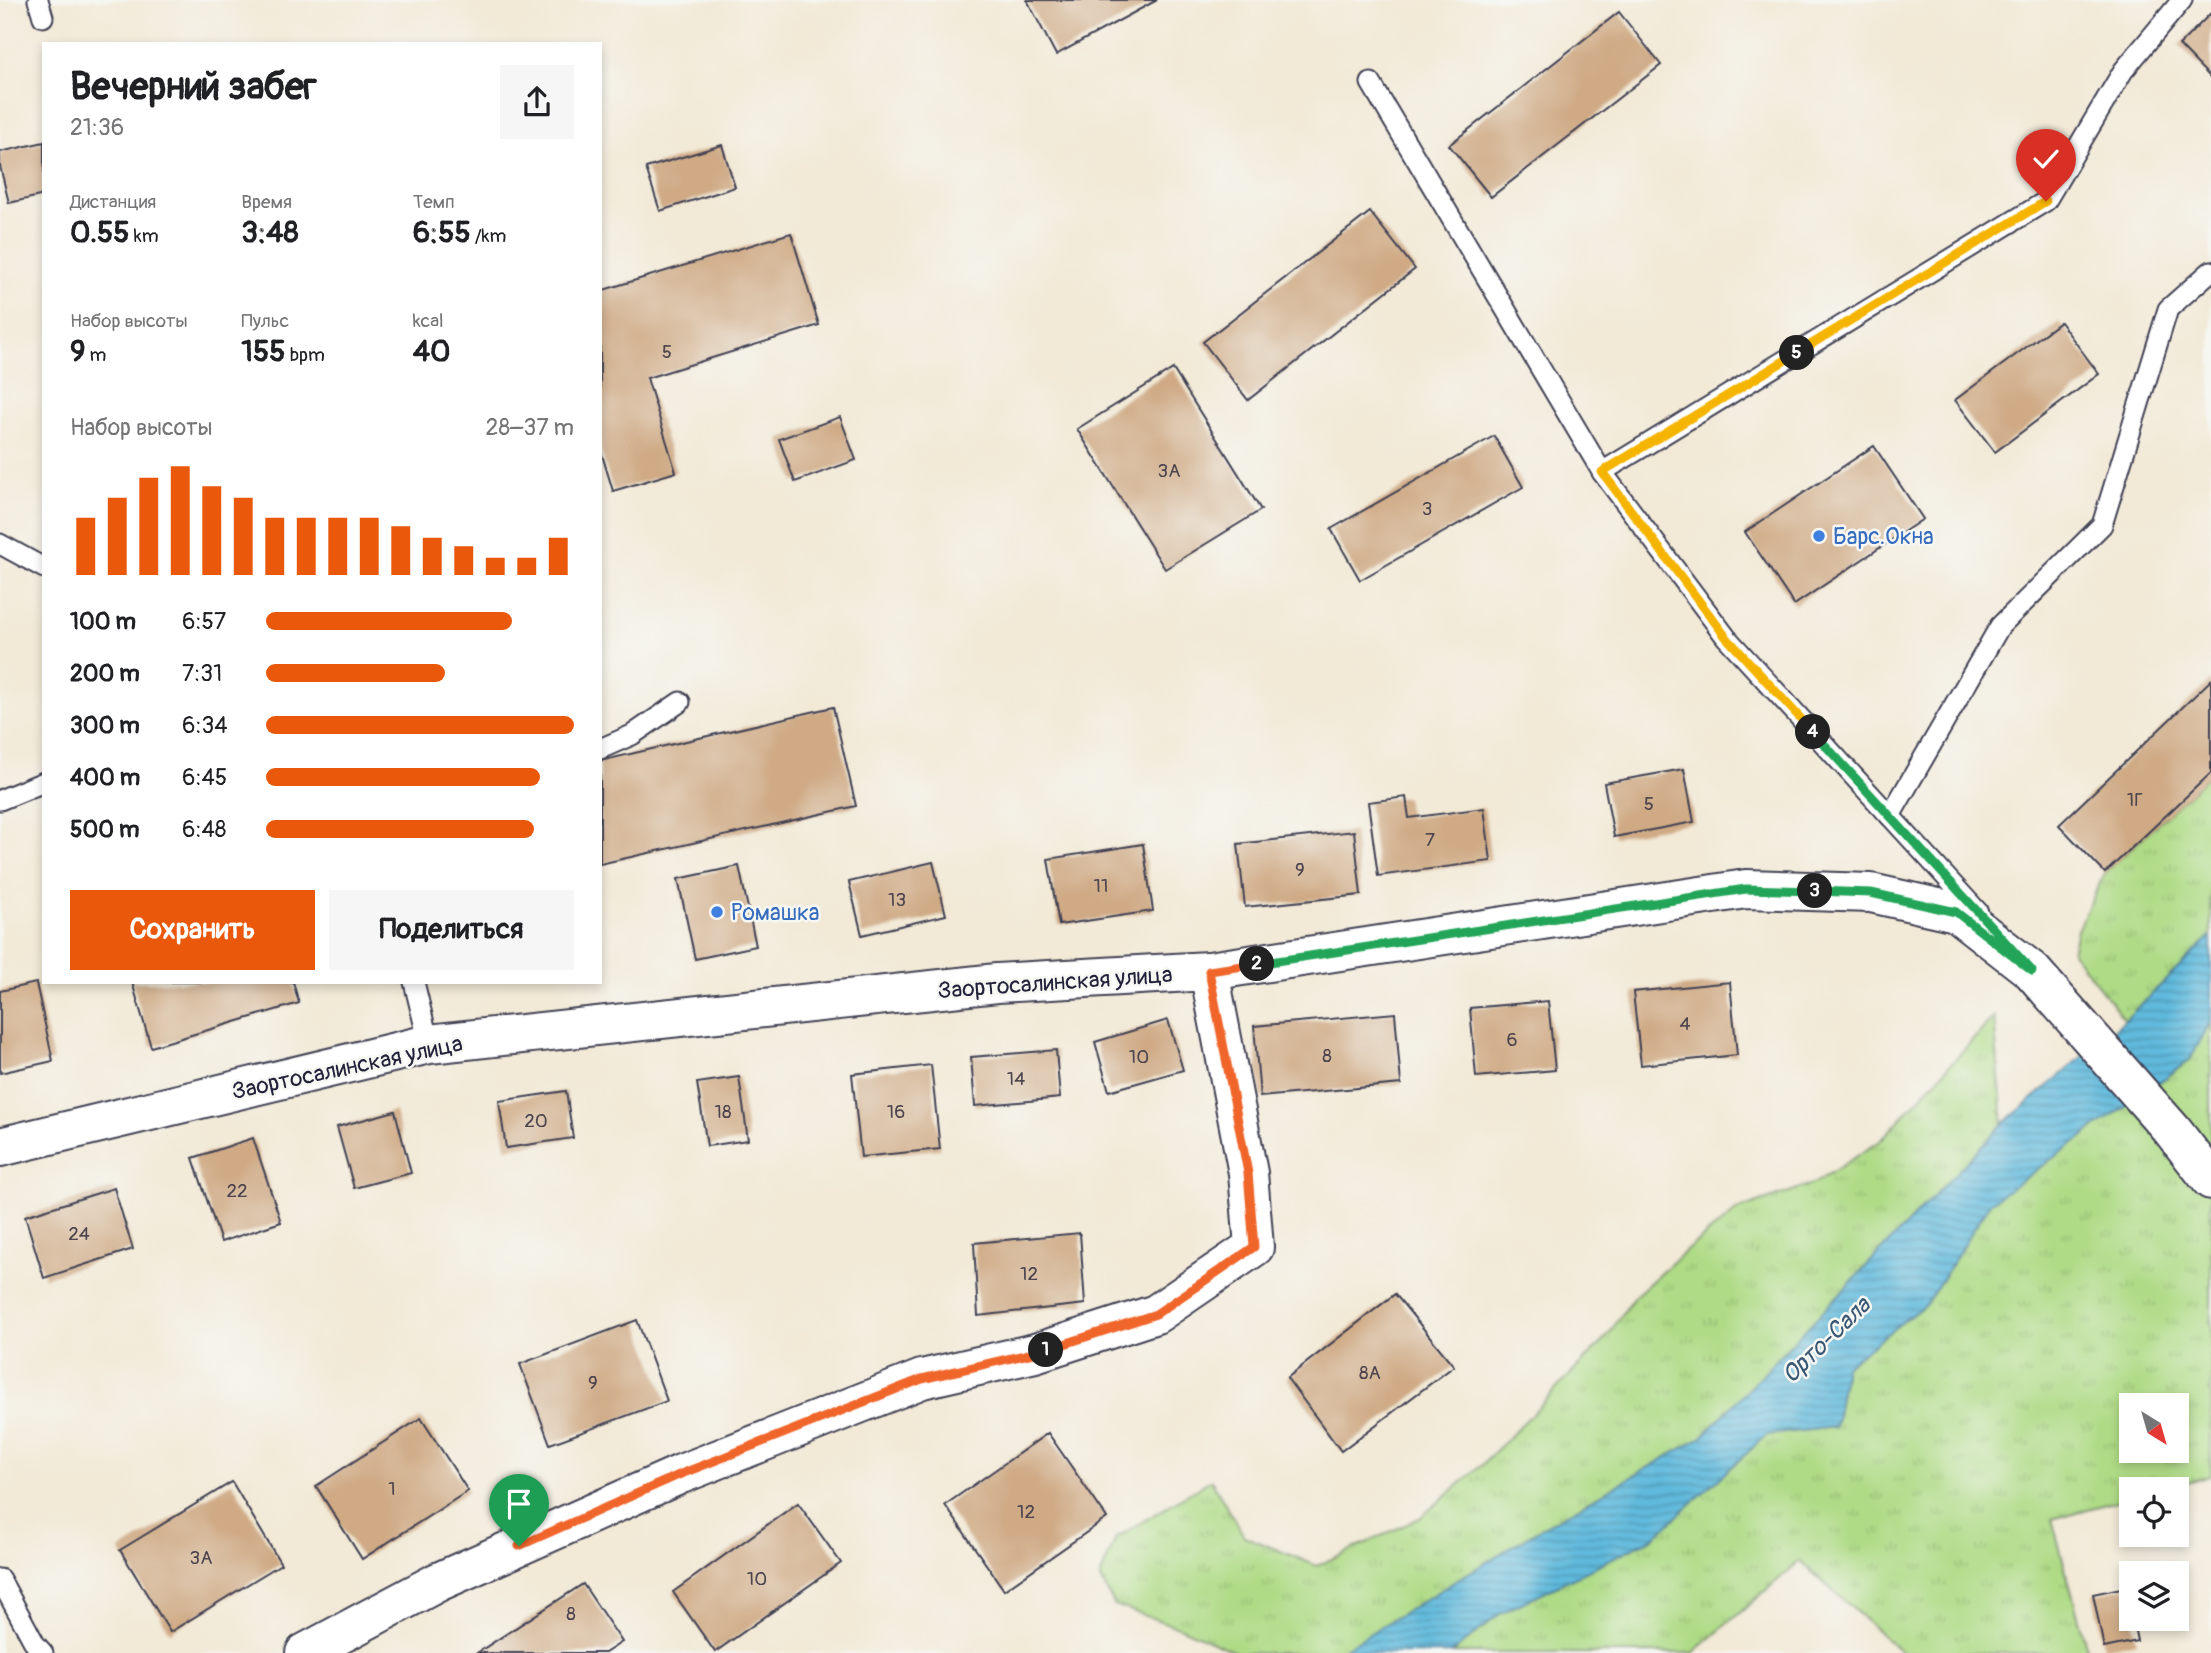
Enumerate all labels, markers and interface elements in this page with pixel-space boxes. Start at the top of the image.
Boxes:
text: Вечерний забег [70,63,317,111]
button: share [500,65,574,139]
text: 21:36 [70,113,124,142]
pin [2016,129,2076,201]
icon: check [2027,140,2065,178]
text: Дистанция [70,190,156,214]
text: Время [241,190,292,214]
text: Темп [413,190,455,214]
text: 0.55 [70,214,130,251]
text: 3:48 [241,214,299,251]
text: 6:55 [413,214,471,251]
text: km [130,224,159,248]
text: /km [471,224,506,248]
text: Набор высоты [70,309,188,333]
text: Пульс [241,309,289,333]
text: kcal [413,309,444,333]
text: 9 [70,333,85,370]
text: 155 [241,333,286,370]
text: 40 [413,333,451,370]
pin: 5 [1780,336,1814,370]
house number: 5 [662,340,672,364]
text: 5 [1791,340,1802,364]
text: m [85,343,106,367]
text: bpm [286,343,325,367]
text: Набор высоты [70,413,212,442]
text: 28–37 m [486,413,574,442]
house number: 3А [1158,459,1180,483]
house number: 3 [1422,497,1432,521]
place label: Барс.Окна [1833,522,1934,551]
marker: Барс.Окна [1811,528,1827,544]
text: 100 m [70,607,136,636]
text: 6:57 [182,607,226,636]
text: 200 m [70,659,140,688]
text: 7:31 [182,659,222,688]
text: 300 m [70,711,140,740]
text: 6:34 [182,711,228,740]
pin: 4 [1796,714,1830,750]
text: 4 [1807,719,1818,743]
text: 400 m [70,763,140,792]
text: 6:45 [182,763,227,792]
house number: 1Г [2127,788,2143,812]
house number: 5 [1644,792,1654,816]
text: 500 m [70,815,139,844]
text: 6:48 [182,815,226,844]
house number: 7 [1425,828,1435,852]
house number: 9 [1295,858,1305,882]
house number: 11 [1094,874,1108,898]
pin: 3 [1798,874,1832,908]
text: 3 [1809,878,1820,902]
house number: 13 [888,888,906,912]
button: Сохранить [70,890,315,970]
button: Поделиться [329,890,574,970]
place label: Ромашка [731,898,819,927]
marker: Ромашка [709,904,725,920]
pin: 2 [1240,946,1274,982]
text: 2 [1251,951,1262,975]
street label: Заортосалинская улица [937,960,1173,1005]
house number: 4 [1679,1012,1691,1036]
house number: 6 [1506,1028,1518,1052]
street label: Заортосалинская улица [229,1029,465,1106]
house number: 8 [1322,1044,1332,1068]
house number: 10 [1129,1045,1149,1069]
house number: 14 [1007,1067,1025,1091]
house number: 18 [714,1100,732,1124]
house number: 16 [887,1100,905,1124]
house number: 20 [524,1109,548,1133]
house number: 22 [226,1179,248,1203]
house number: 24 [68,1222,90,1246]
house number: 12 [1020,1262,1038,1286]
water label: Орто-Сала [1776,1290,1878,1390]
pin: 1 [1028,1332,1064,1368]
text: 1 [1042,1337,1049,1361]
house number: 8А [1359,1361,1381,1385]
house number: 9 [588,1371,598,1395]
north arrow [2119,1393,2189,1463]
map controls [2119,1393,2189,1631]
pin [489,1474,549,1546]
house number: 1 [388,1477,396,1501]
button: locate [2119,1477,2189,1547]
icon: arrive [500,1485,538,1523]
house number: 12 [1017,1500,1035,1524]
house number: 3А [190,1546,212,1570]
button: layers [2119,1561,2189,1631]
house number: 10 [747,1567,767,1591]
house number: 8 [566,1602,576,1626]

